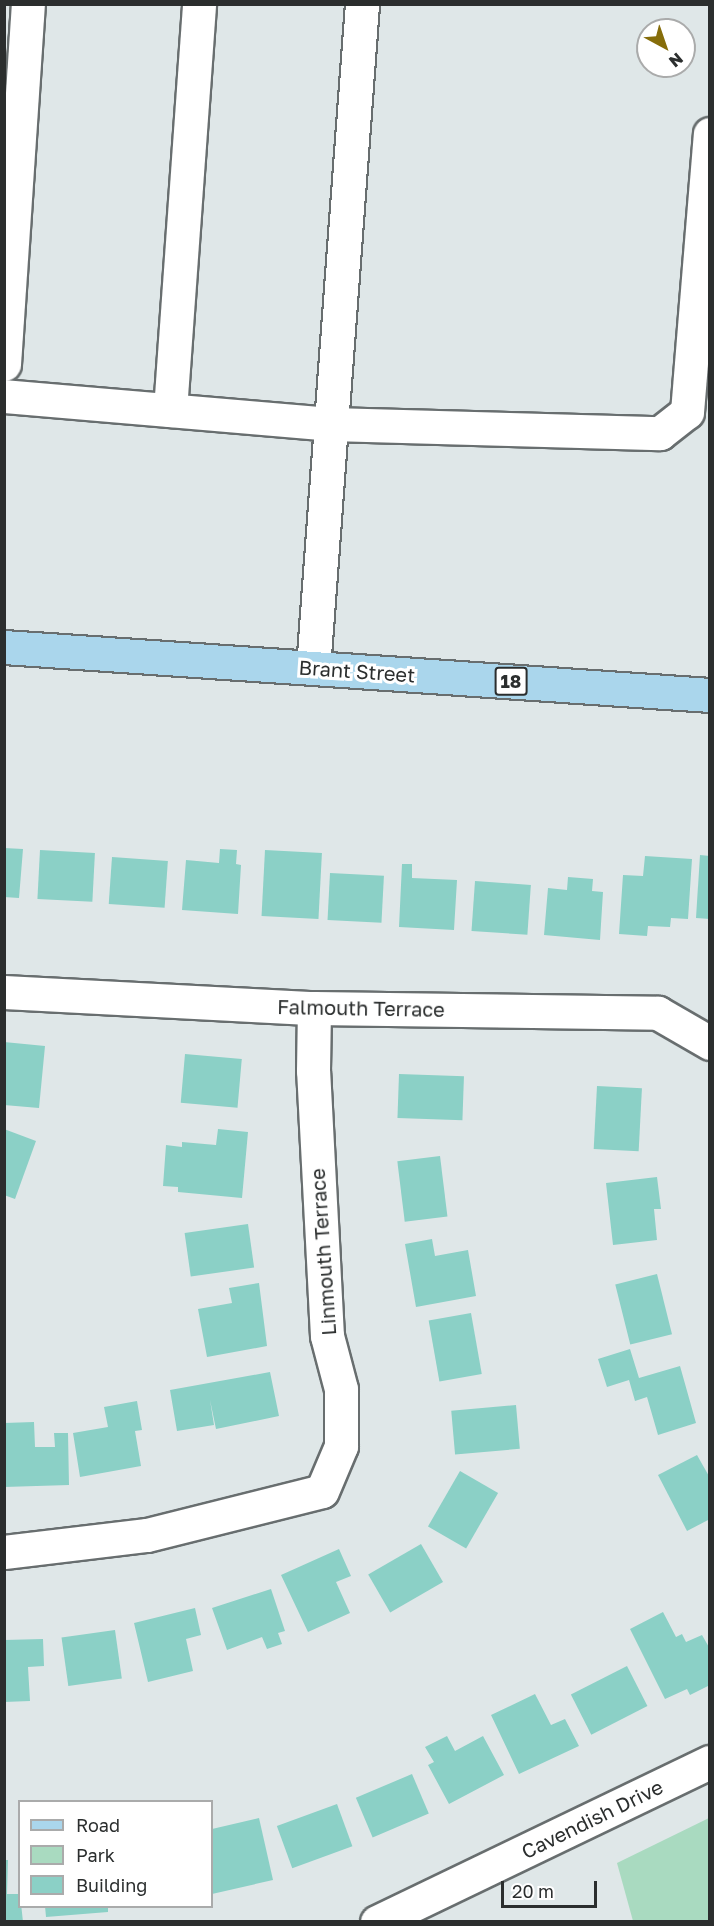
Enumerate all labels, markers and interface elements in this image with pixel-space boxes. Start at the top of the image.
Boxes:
north arrow [636,18,696,78]
text: N [665,49,687,72]
street label: Brant Street [298,655,416,687]
road number: 18 [494,666,528,696]
street label: Falmouth Terrace [277,995,445,1021]
street label: Linmouth Terrace [305,1168,341,1336]
street label: Cavendish Drive [517,1774,667,1864]
legend [18,1800,213,1908]
text: Road [76,1814,120,1836]
text: Park [76,1844,115,1866]
scale bar [504,1869,600,1907]
text: Building [76,1874,147,1896]
text: 20 m [512,1880,554,1902]

